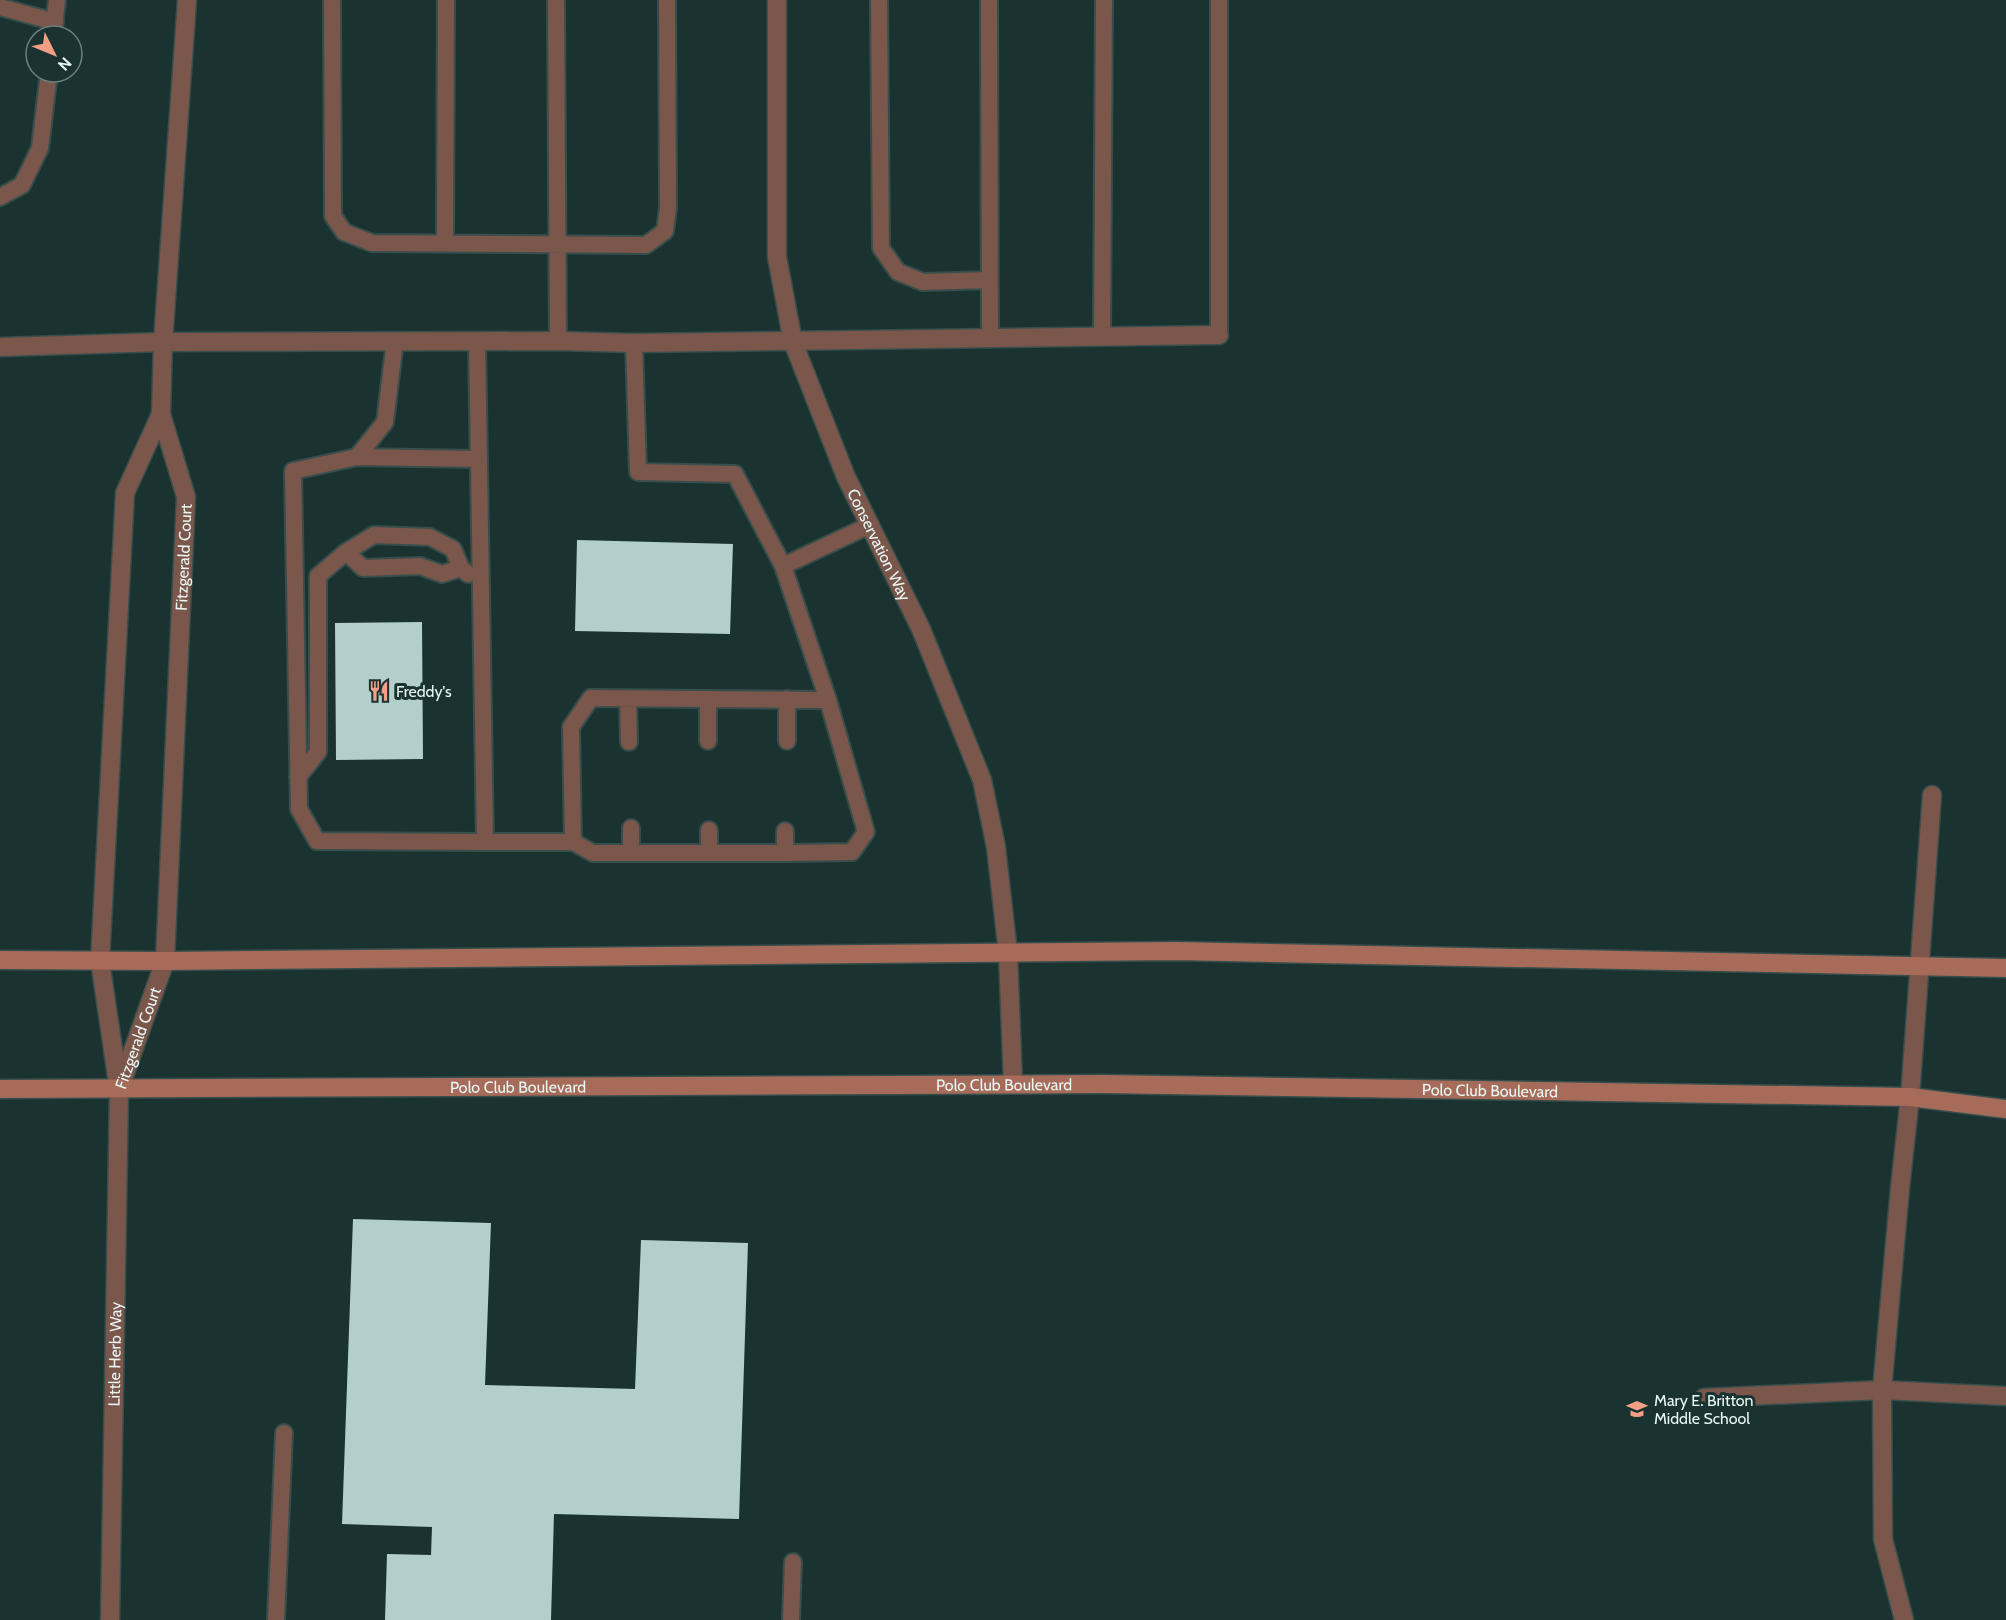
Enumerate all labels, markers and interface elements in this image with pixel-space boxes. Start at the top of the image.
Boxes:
north arrow [24,24,84,84]
text: N [54,53,75,75]
street label: Conservation Way [843,486,915,604]
street label: Fitzgerald Court [172,503,196,611]
restaurant icon: Freddy's [367,679,391,703]
place label: Freddy's [396,682,452,701]
street label: Fitzgerald Court [111,984,165,1092]
street label: Polo Club Boulevard [936,1075,1072,1095]
street label: Polo Club Boulevard [450,1077,586,1097]
street label: Polo Club Boulevard [1422,1080,1558,1101]
street label: Little Herb Way [105,1302,125,1406]
place label: Mary E. Britton Middle School [1654,1391,1754,1428]
school or university icon: Mary E. Britton Middle School [1625,1397,1649,1421]

